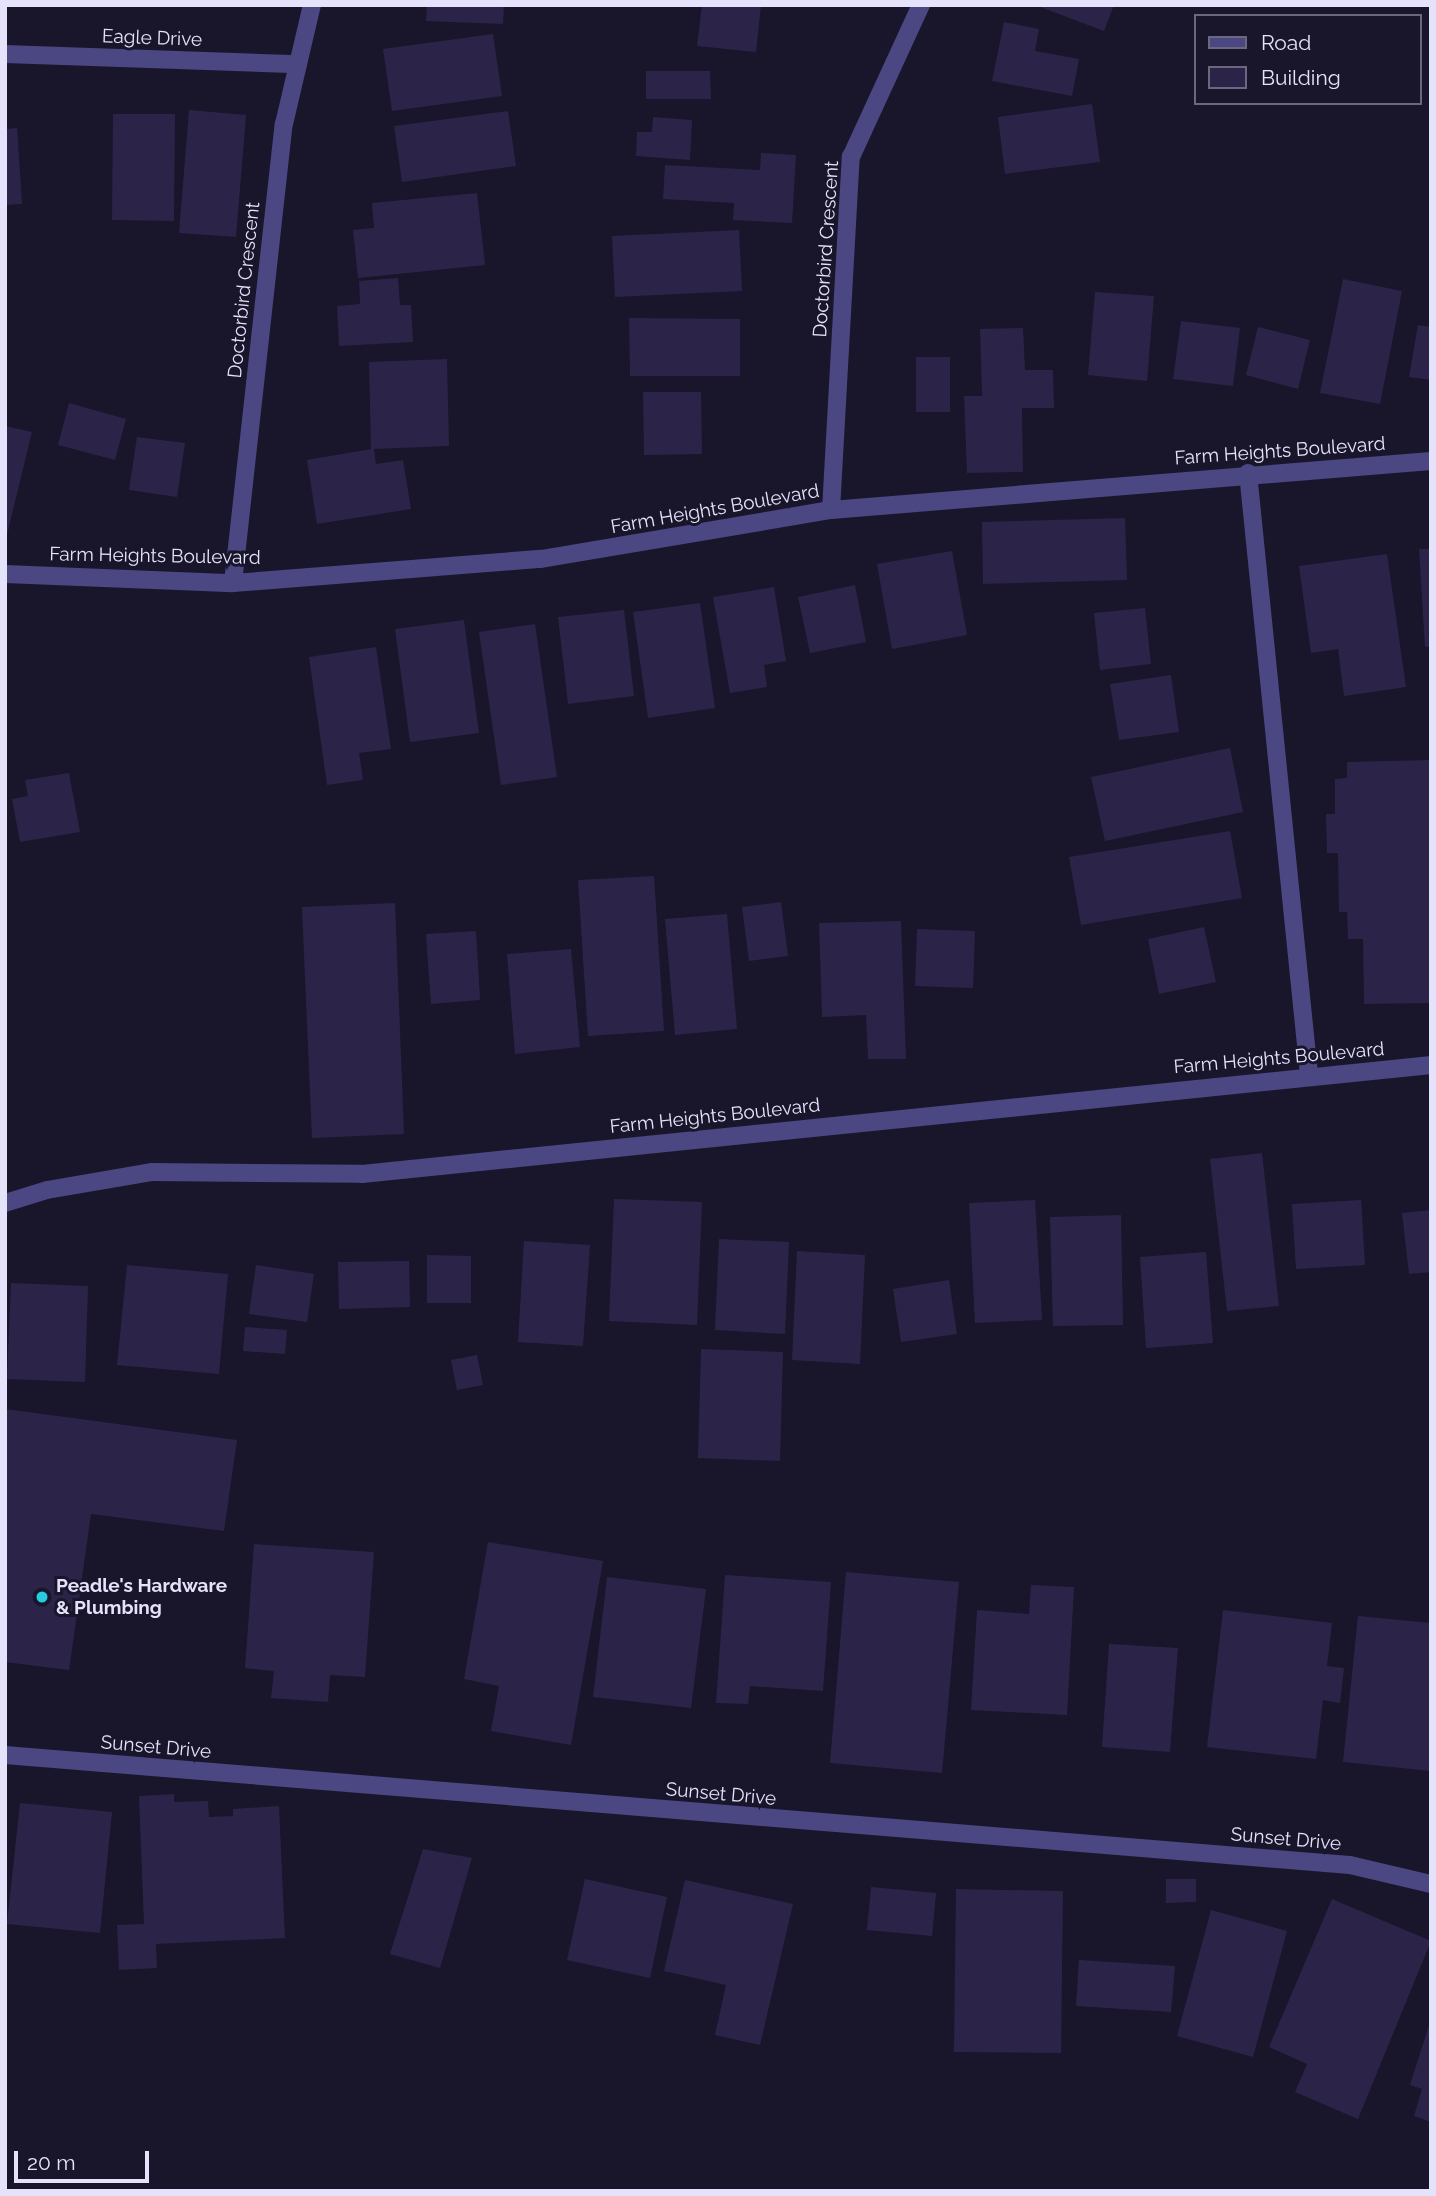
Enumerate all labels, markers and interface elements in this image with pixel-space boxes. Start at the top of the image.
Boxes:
legend [1194,14,1422,105]
street label: Eagle Drive [102,25,202,51]
text: Road [1261,30,1311,55]
text: Building [1261,65,1341,90]
street label: Doctorbird Crescent [808,160,844,338]
street label: Doctorbird Crescent [223,201,265,379]
street label: Farm Heights Boulevard [1174,432,1386,470]
street label: Farm Heights Boulevard [609,479,821,539]
street label: Farm Heights Boulevard [49,543,261,569]
street label: Farm Heights Boulevard [1173,1037,1385,1079]
street label: Farm Heights Boulevard [609,1094,821,1138]
place label: Peadle's Hardware & Plumbing [56,1575,227,1619]
marker: Peadle's Hardware & Plumbing [34,1589,50,1605]
street label: Sunset Drive [100,1731,212,1763]
street label: Sunset Drive [665,1778,777,1810]
street label: Sunset Drive [1230,1823,1342,1855]
scale bar [18,2136,152,2180]
text: 20 m [27,2150,75,2175]

